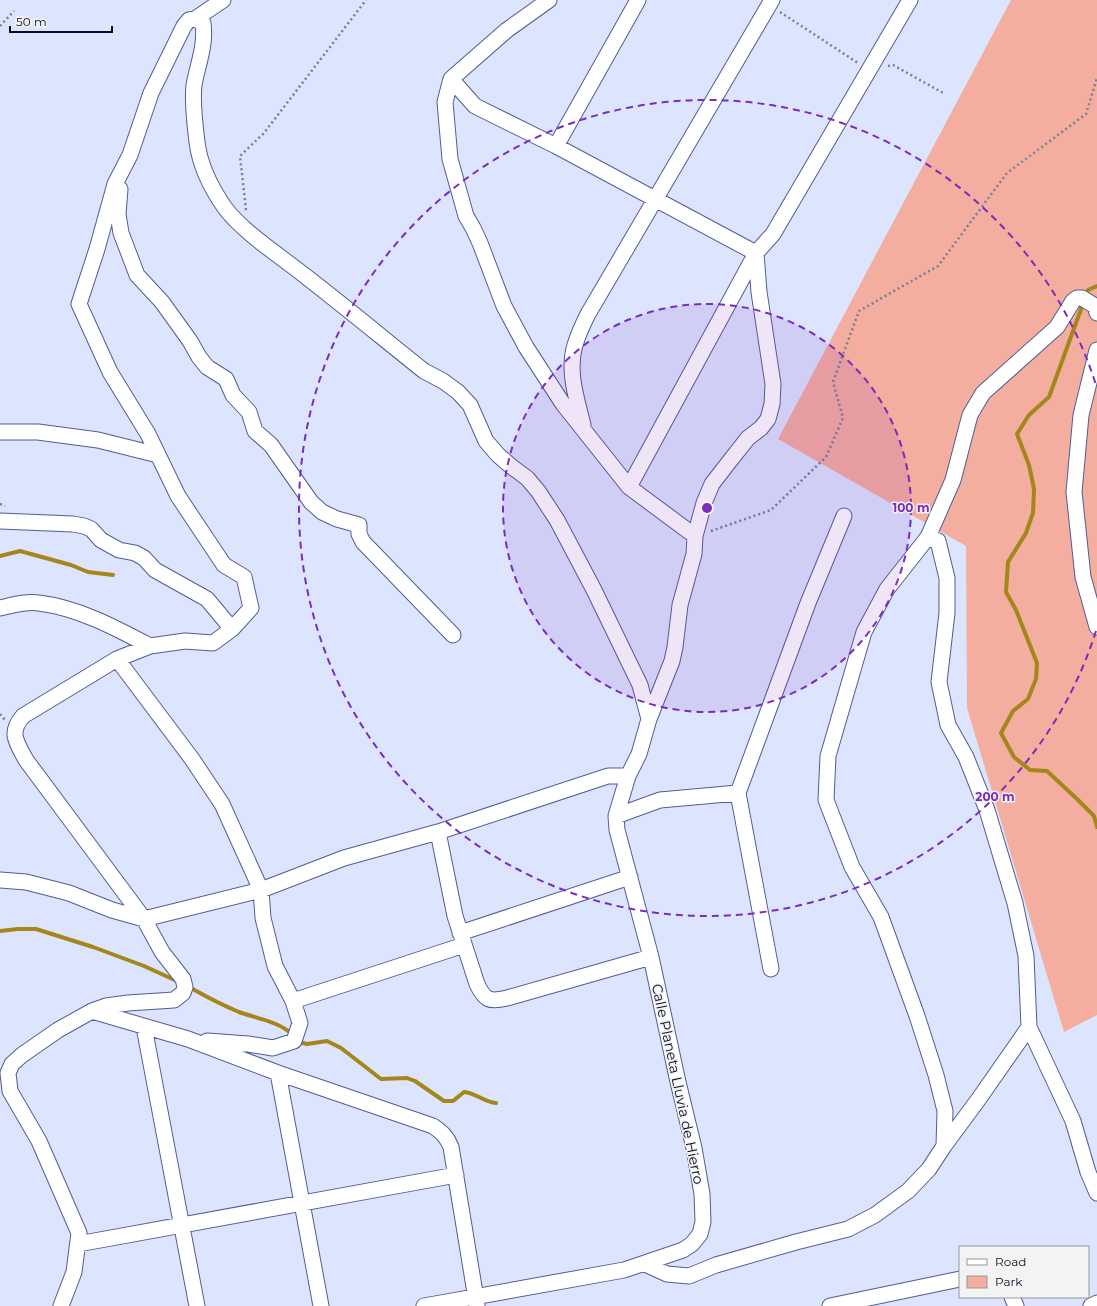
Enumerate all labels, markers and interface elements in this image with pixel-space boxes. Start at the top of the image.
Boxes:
scale bar [10,8,112,34]
text: 50 m [16,14,47,29]
text: 100 m [893,500,929,515]
centre of rings [700,501,714,515]
text: 200 m [975,789,1015,804]
street label: Calle Planeta Lluvia de Hierro [648,982,708,1186]
legend [959,1246,1089,1298]
text: Road [995,1254,1026,1269]
text: Park [995,1274,1023,1289]

